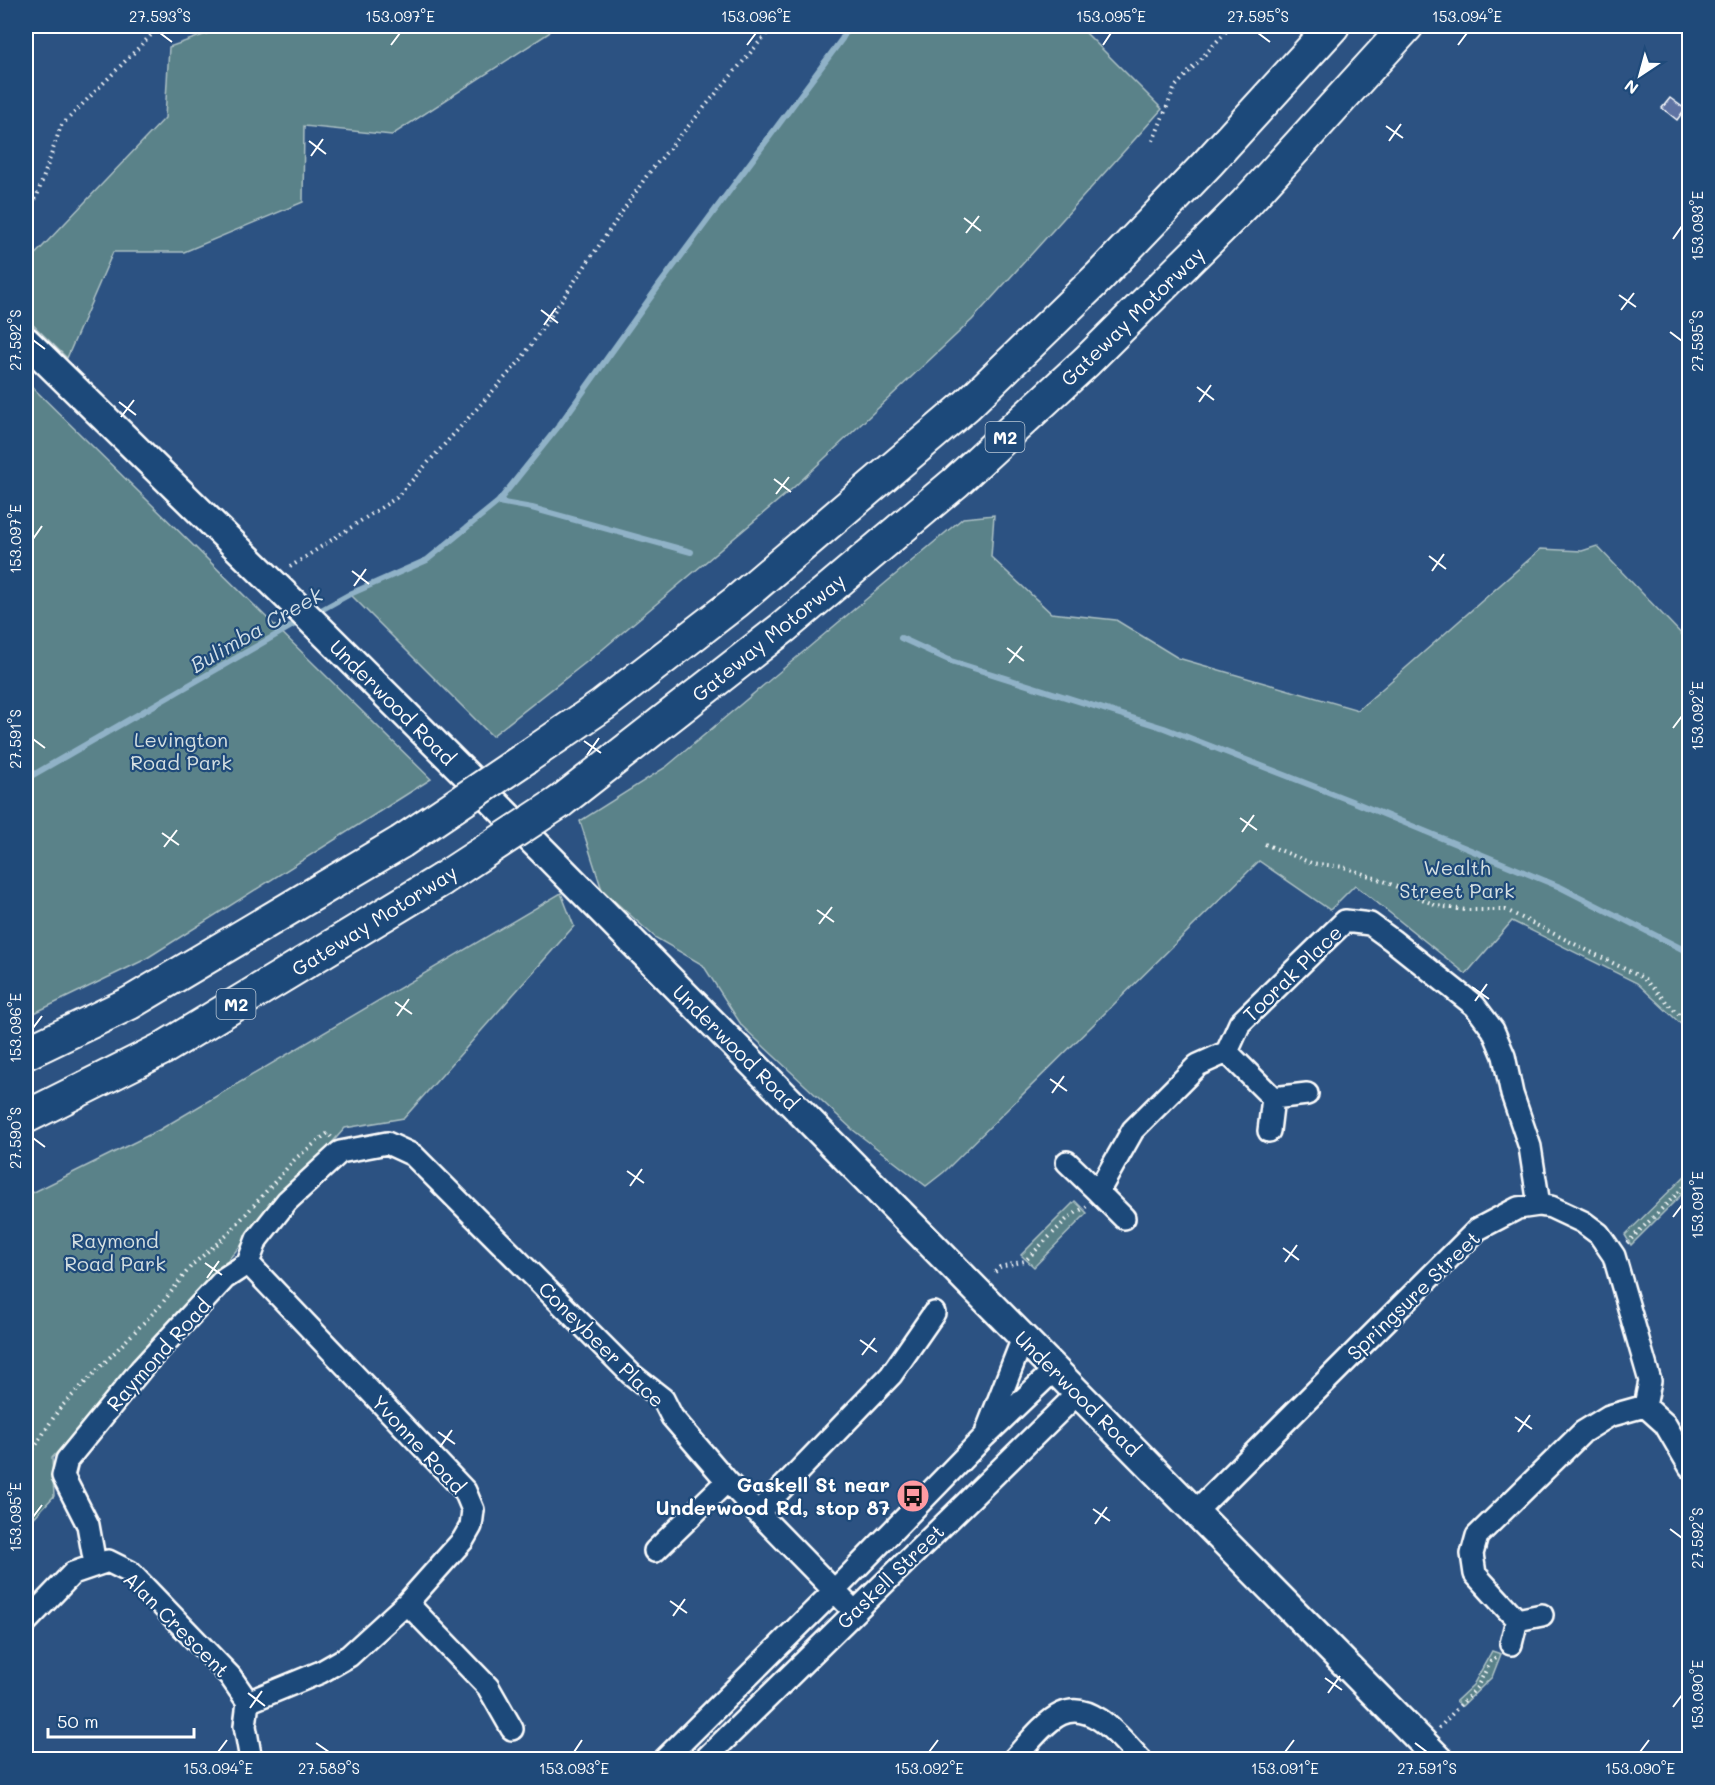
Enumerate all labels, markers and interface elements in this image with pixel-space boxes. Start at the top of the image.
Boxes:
text: 27.593°S [129,6,191,26]
text: 153.097°E [365,6,435,26]
text: 153.096°E [721,6,792,26]
text: 153.095°E [1076,6,1146,26]
text: 27.595°S [1227,6,1289,26]
text: 153.094°E [1432,6,1502,26]
north arrow [1610,45,1670,105]
text: N [1620,75,1642,100]
text: 153.093°E [1687,191,1707,261]
street label: Gateway Motorway [1055,241,1209,391]
text: 27.592°S [5,309,25,371]
text: 27.595°S [1687,310,1707,372]
road number: M2 [986,422,1024,452]
text: 153.097°E [5,504,25,574]
street label: Gateway Motorway [686,567,850,707]
water label: Bulimba Creek [185,580,328,678]
street label: Underwood Road [325,634,461,770]
text: 153.092°E [1687,681,1707,751]
text: 27.591°S [5,709,25,769]
park label: Levington Road Park [130,726,232,775]
park label: Wealth Street Park [1399,854,1515,903]
street label: Gateway Motorway [286,859,462,981]
street label: Toorak Place [1237,919,1347,1027]
street label: Underwood Road [668,979,804,1115]
road number: M2 [216,989,256,1019]
text: 153.096°E [5,992,25,1063]
text: 27.590°S [5,1107,25,1169]
text: 153.091°E [1687,1171,1707,1239]
street label: Springsure Street [1341,1225,1485,1365]
park label: Raymond Road Park [64,1227,166,1276]
street label: Coneybeer Place [533,1275,671,1413]
street label: Raymond Road [100,1292,216,1416]
street label: Underwood Road [1010,1325,1146,1461]
street label: Yvonne Road [366,1389,472,1499]
place label: Gaskell St near Underwood Rd, stop 87 [656,1471,890,1520]
bus stop icon: Gaskell St near Underwood Rd, stop 87 [895,1478,931,1514]
text: 153.095°E [5,1482,25,1552]
text: 27.592°S [1687,1507,1707,1569]
street label: Gaskell Street [831,1518,949,1634]
street label: Alan Crescent [119,1566,235,1682]
text: 153.090°E [1687,1659,1707,1730]
scale bar [48,1701,194,1739]
text: 50 m [57,1709,99,1733]
text: 153.094°E [183,1758,253,1778]
text: 27.589°S [298,1758,360,1778]
text: 153.093°E [539,1758,609,1778]
text: 153.092°E [894,1758,964,1778]
text: 153.091°E [1251,1758,1319,1778]
text: 27.591°S [1397,1758,1457,1778]
text: 153.090°E [1605,1758,1676,1778]

